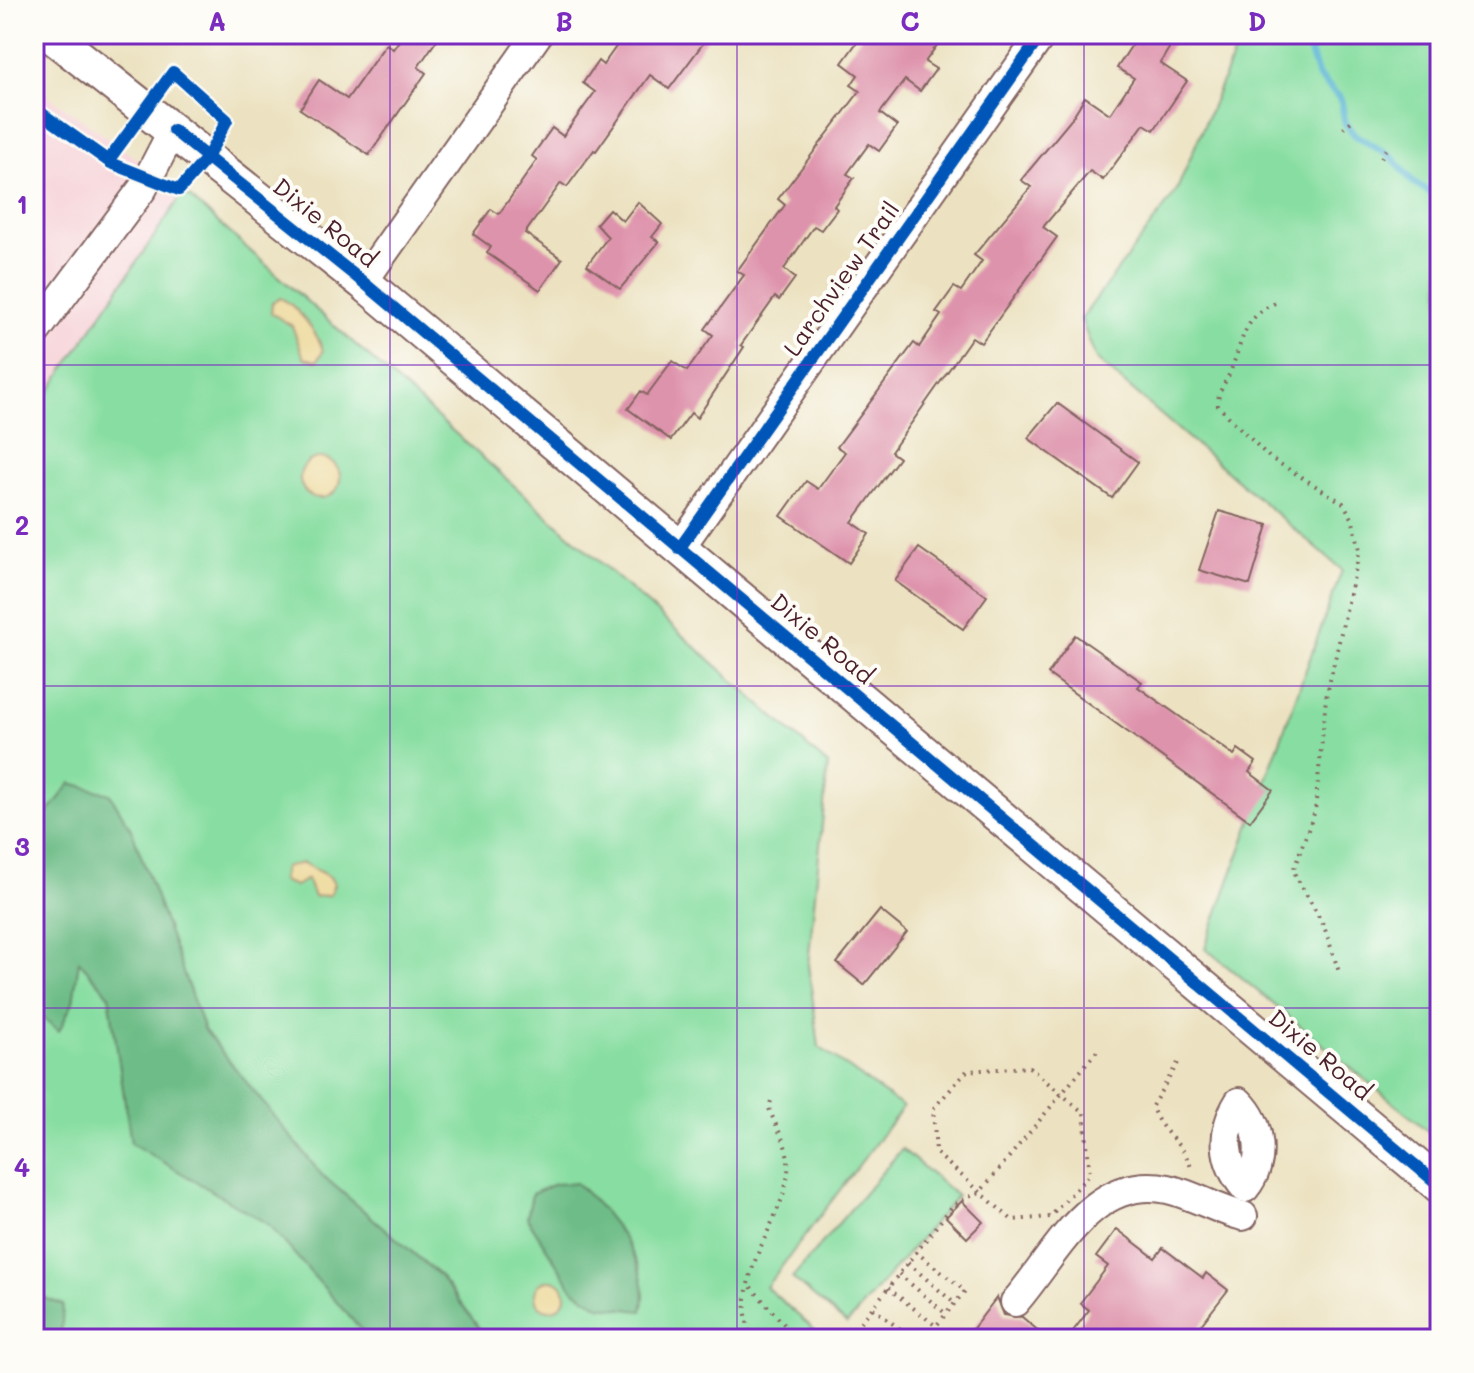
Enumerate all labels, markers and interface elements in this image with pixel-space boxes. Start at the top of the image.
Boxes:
text: A [208,4,226,38]
text: B [555,4,573,38]
text: C [900,4,920,38]
text: D [1248,4,1266,38]
street label: Dixie Road [267,170,385,273]
text: 1 [16,187,28,221]
street label: Larchview Trail [776,195,906,362]
text: 2 [15,508,29,542]
street label: Dixie Road [765,586,881,690]
text: 3 [14,829,30,863]
street label: Dixie Road [1263,1002,1379,1106]
text: 4 [14,1150,30,1184]

